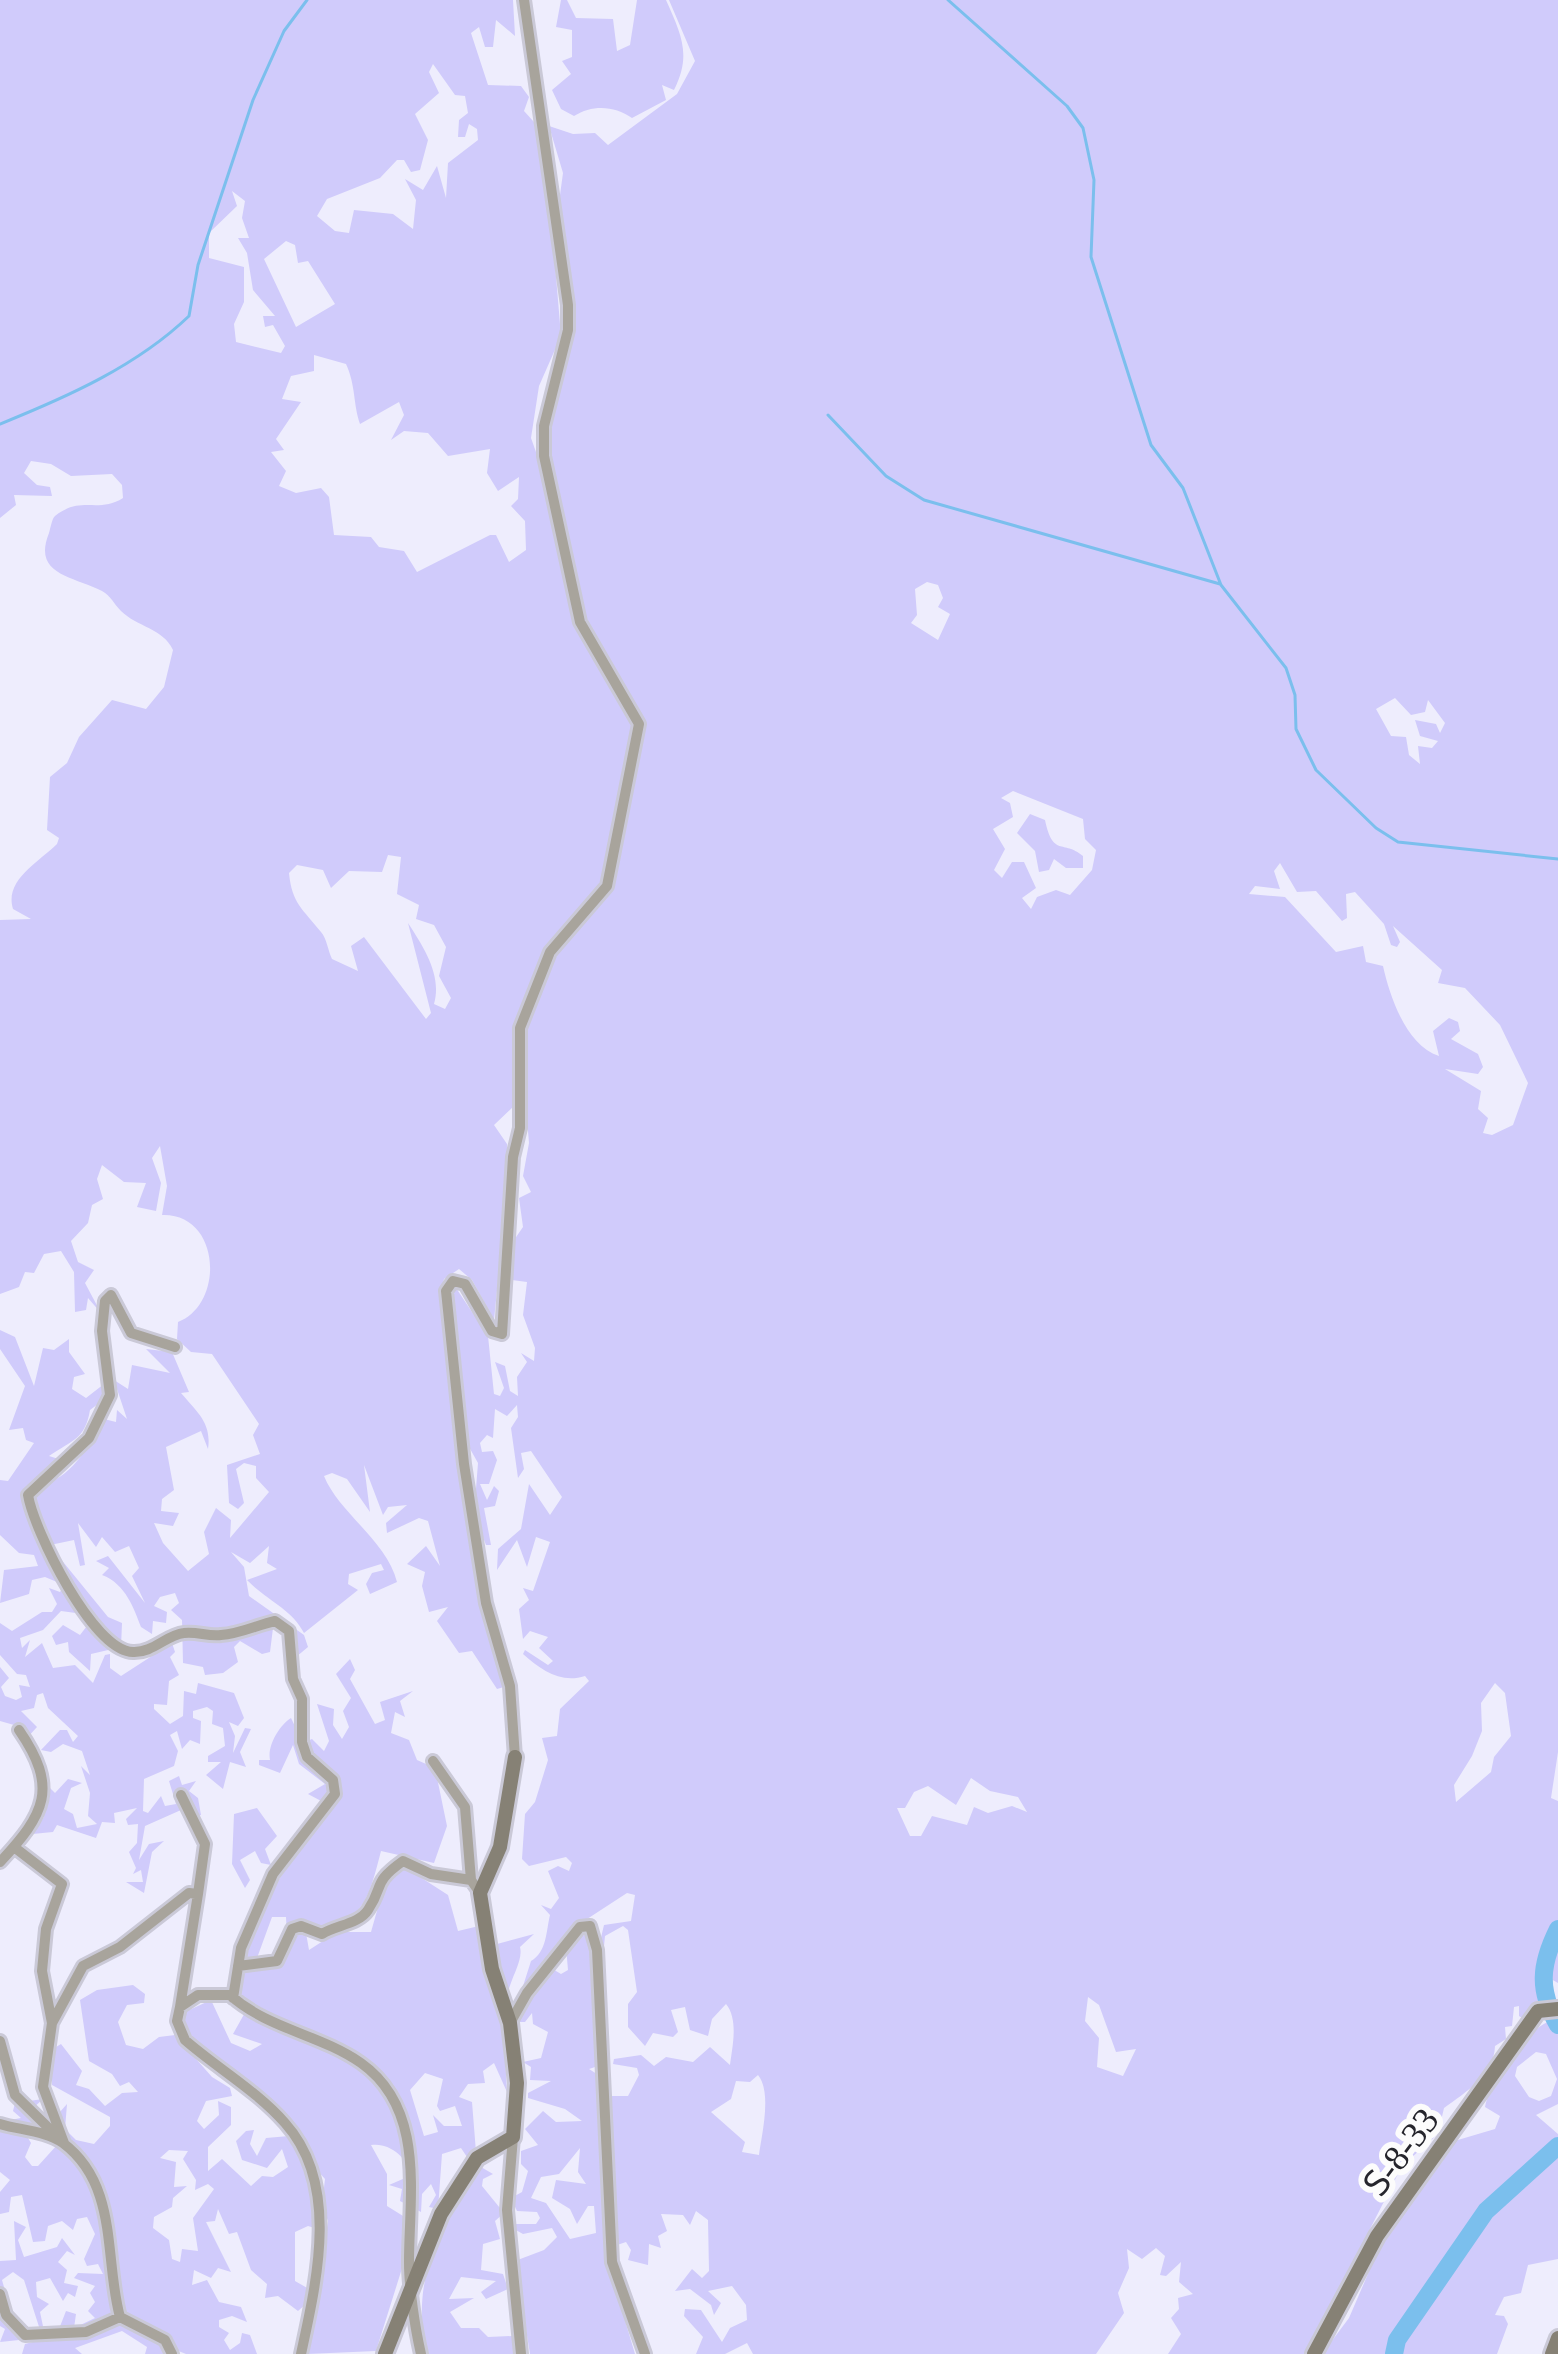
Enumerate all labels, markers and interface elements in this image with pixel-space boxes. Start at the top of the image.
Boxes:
street label: Տ-8-33 [1355,2101,1447,2203]

